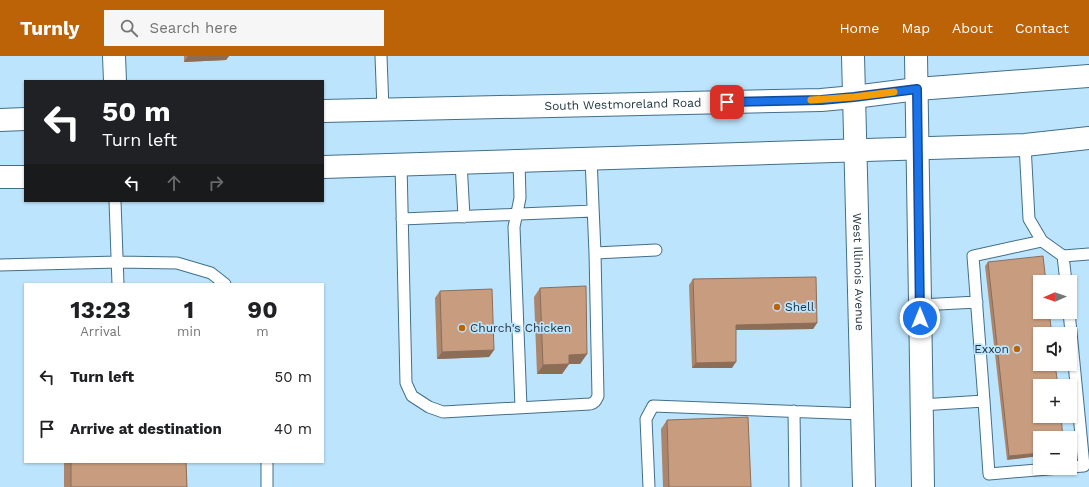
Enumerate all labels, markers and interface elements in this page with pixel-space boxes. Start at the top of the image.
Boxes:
search box [104,10,384,46]
text: Turnly [20,17,80,40]
icon: search [118,17,140,39]
text: Search here [150,19,237,37]
text: Home [839,20,879,36]
text: Map [901,20,930,36]
text: About [952,20,993,36]
text: Contact [1015,20,1069,36]
pin [710,85,744,119]
icon: arrive [716,91,738,113]
text: 50 m [102,95,171,128]
icon: left [36,96,88,148]
street label: South Westmoreland Road [544,96,702,113]
text: Turn left [102,129,177,150]
icon: left [121,172,143,194]
icon: ahead [163,172,185,194]
icon: right [205,172,227,194]
street label: West Illinois Avenue [850,213,867,331]
north arrow [1033,275,1077,319]
map controls [1033,275,1077,475]
text: 13:23 [70,296,131,324]
text: 1 [184,296,194,324]
text: 90 [247,296,278,324]
position arrow [899,297,941,339]
place label: Shell [785,300,815,314]
marker: Shell [772,302,782,312]
place label: Church's Chicken [470,321,571,335]
marker: Church's Chicken [457,323,467,333]
text: Arrival [80,324,121,339]
text: min [177,324,201,339]
text: m [256,324,269,339]
button: sound [1033,327,1077,371]
place label: Exxon [974,342,1009,356]
marker: Exxon [1012,344,1022,354]
icon: left [36,366,58,388]
text: Turn left [70,368,134,386]
text: 50 m [275,368,312,386]
button: + [1033,379,1077,423]
icon: arrive [36,418,58,440]
text: Arrive at destination [70,420,222,438]
text: 40 m [274,420,312,438]
button: − [1033,431,1077,475]

